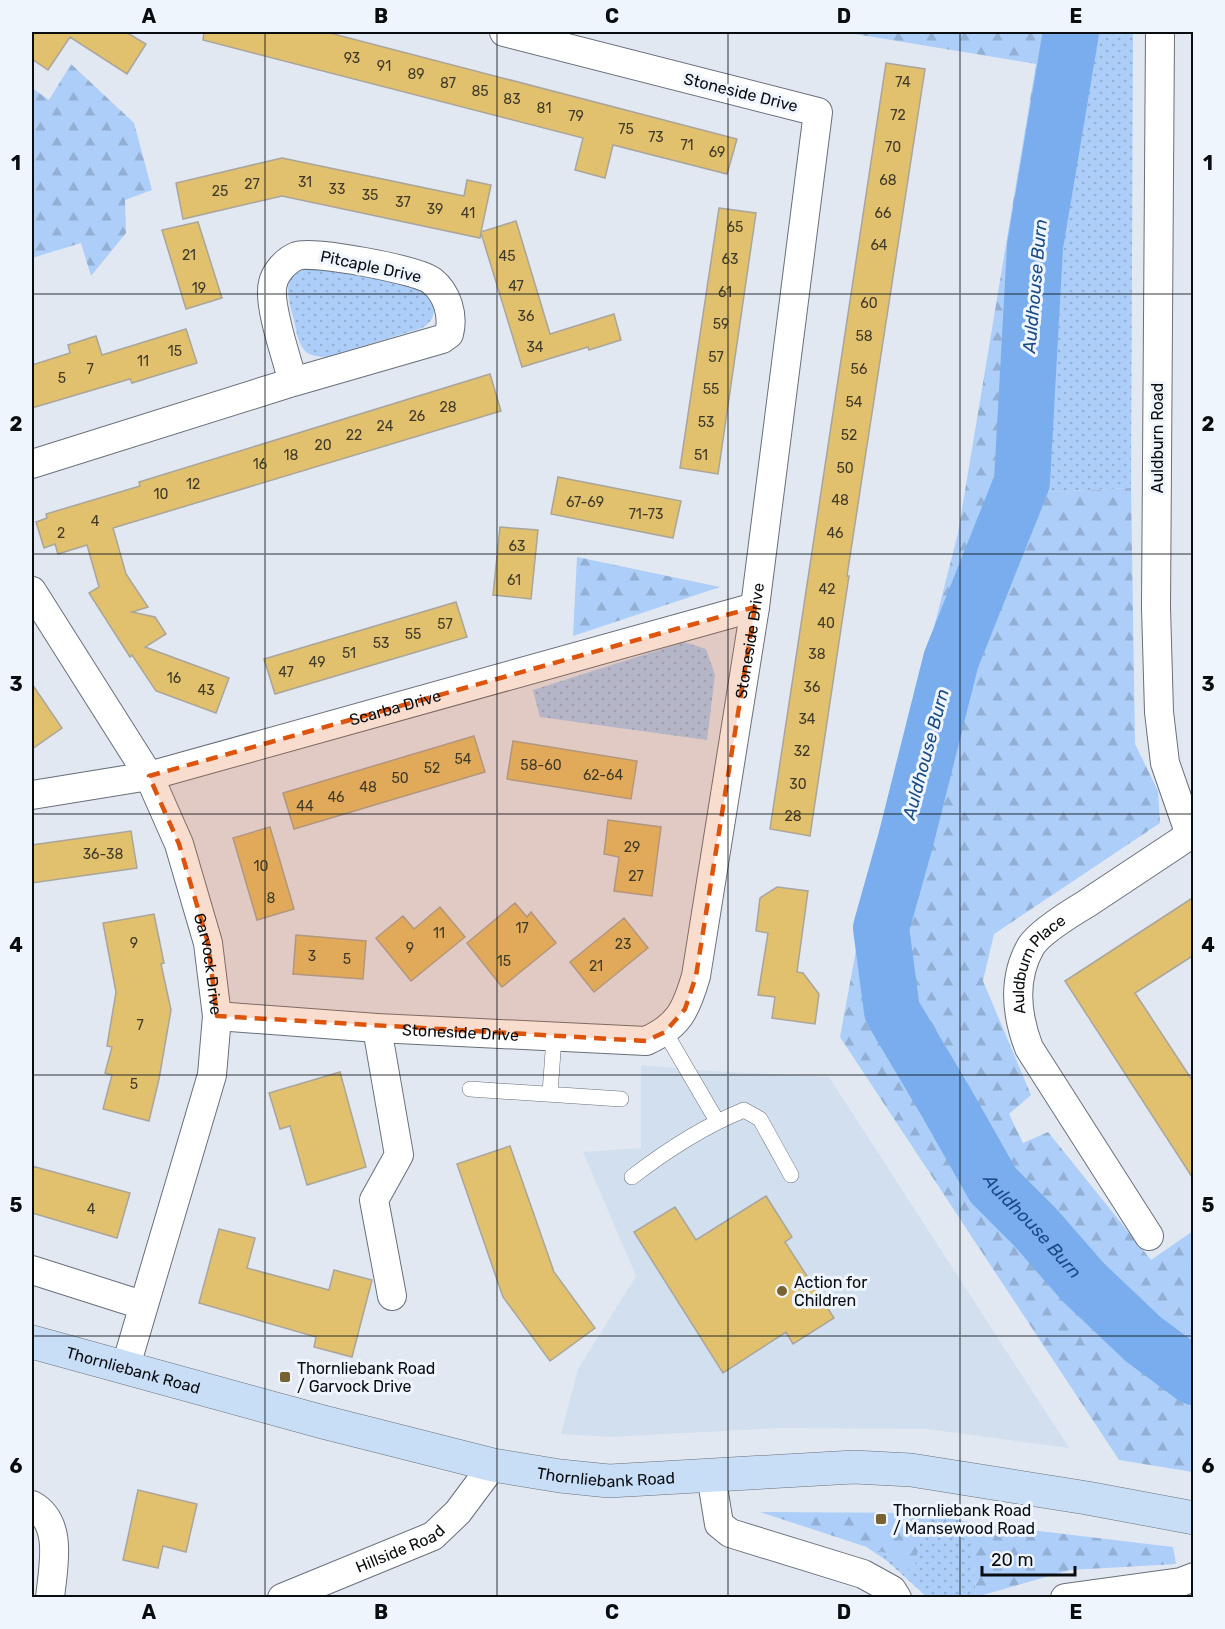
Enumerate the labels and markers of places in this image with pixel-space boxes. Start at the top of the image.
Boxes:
place label: Action for Children [794,1273,867,1310]
marker: Action for Children [775,1284,789,1298]
place label: Thornliebank Road / Garvock Drive [297,1359,435,1396]
marker: Thornliebank Road / Garvock Drive [278,1370,292,1384]
place label: Thornliebank Road / Mansewood Road [893,1501,1035,1538]
marker: Thornliebank Road / Mansewood Road [874,1512,888,1526]

